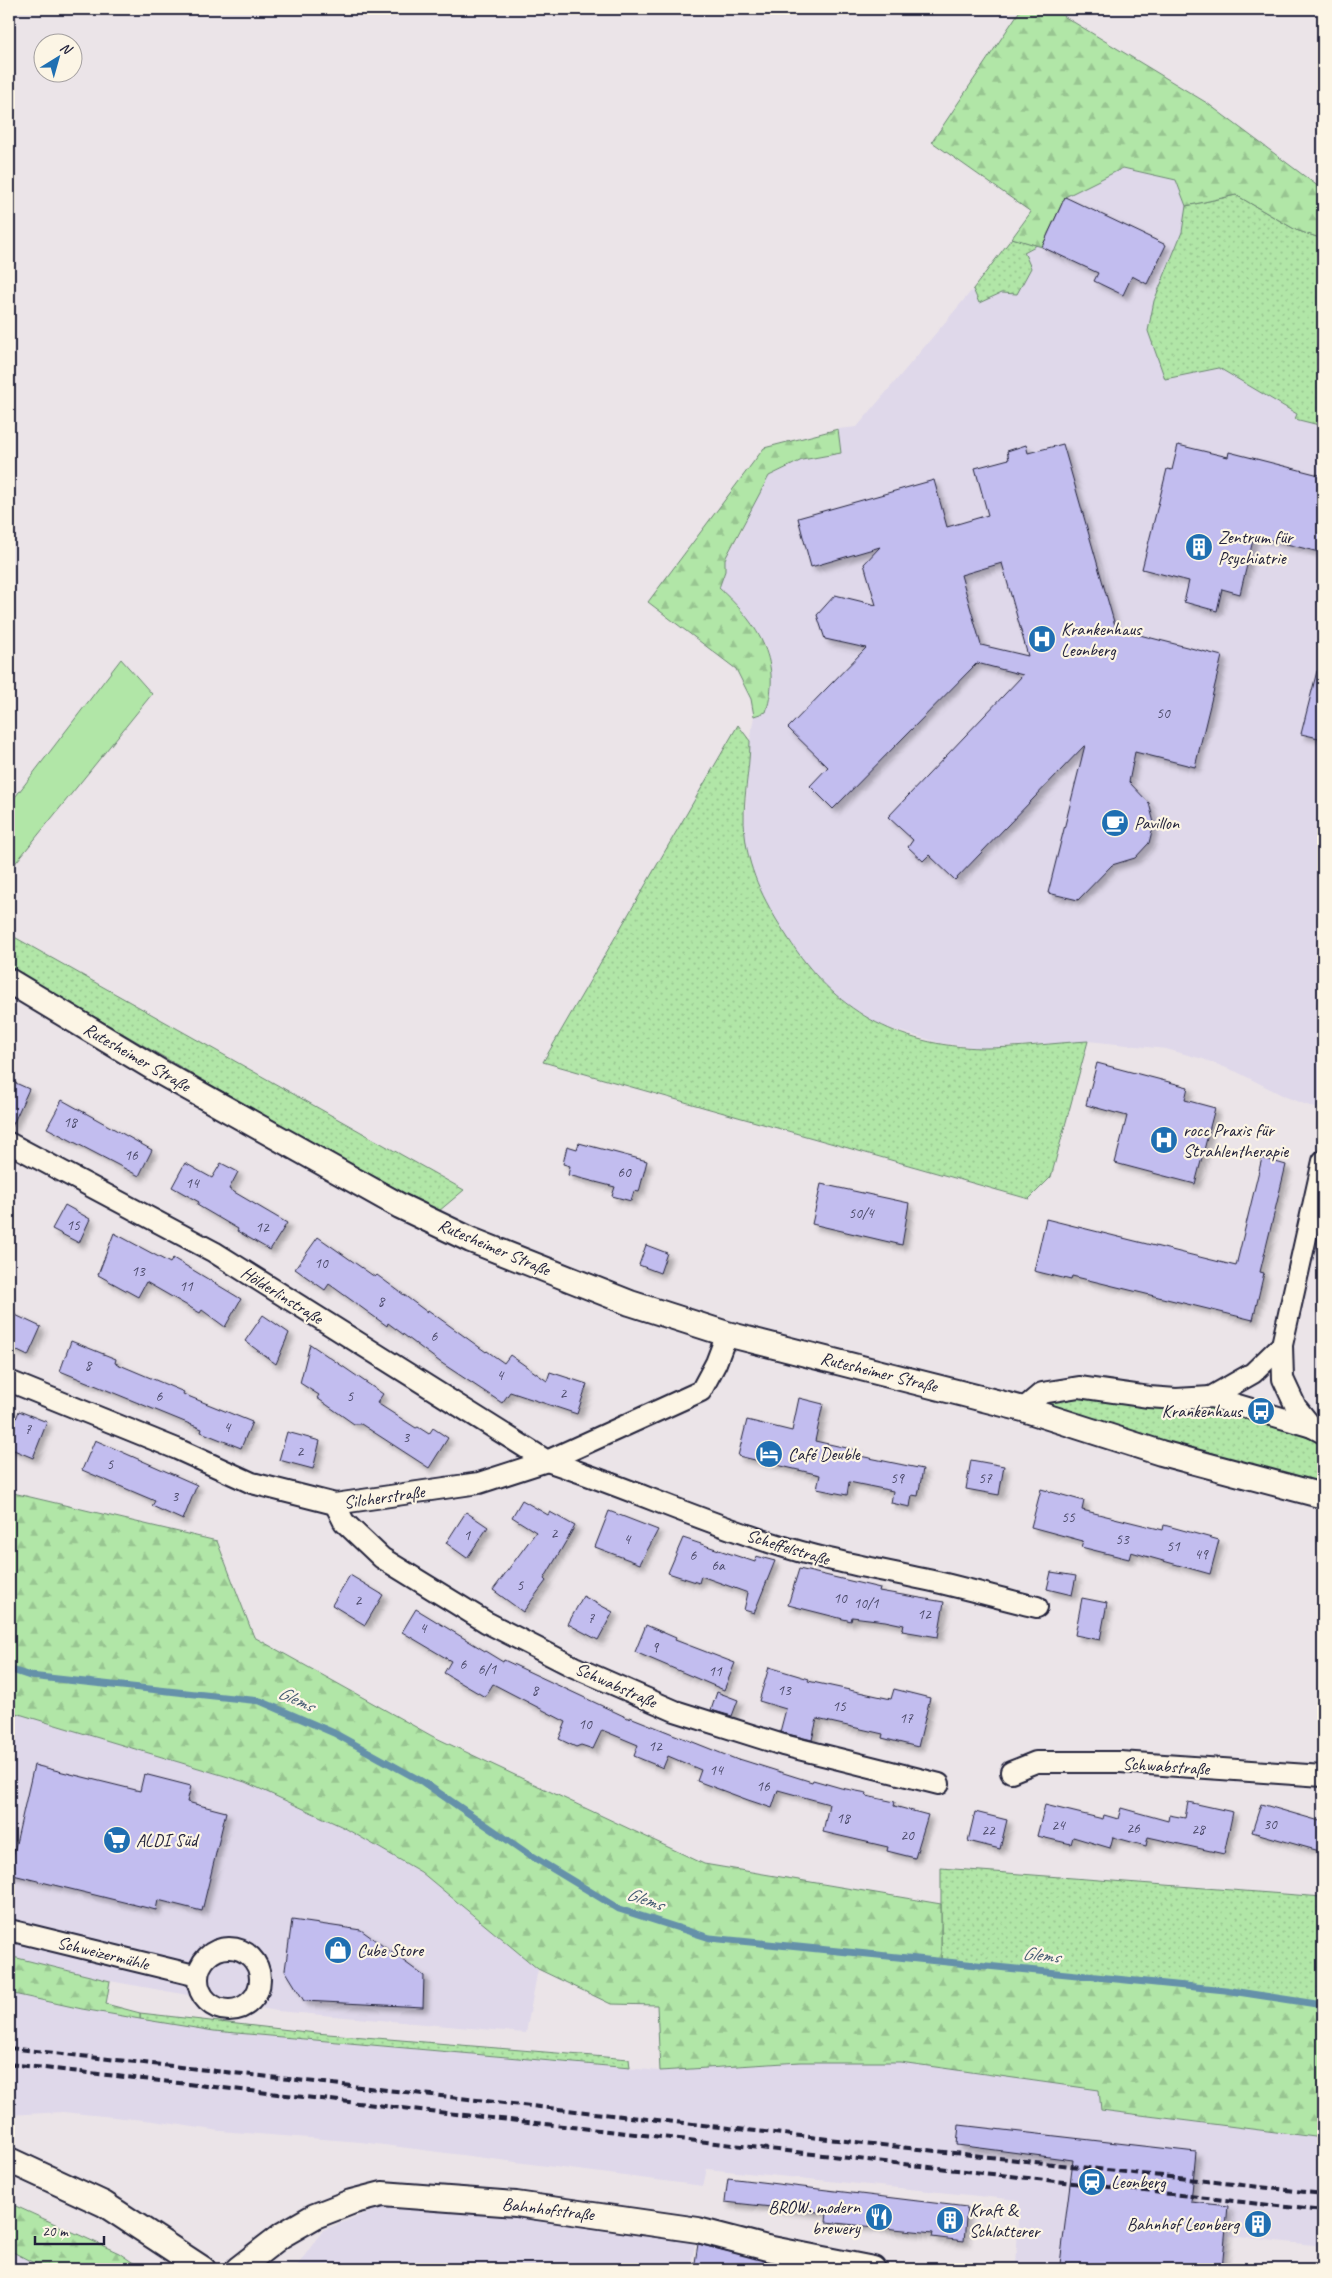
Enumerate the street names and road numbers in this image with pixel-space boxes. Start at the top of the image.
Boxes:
street label: Rutesheimer Straße [80,1018,195,1097]
street label: Rutesheimer Straße [435,1214,554,1281]
street label: Hölderlinstraße [237,1261,328,1329]
street label: Rutesheimer Straße [818,1347,941,1397]
street label: Silcherstraße [342,1480,427,1514]
street label: Scheffelstraße [744,1524,833,1570]
street label: Schwabstraße [572,1657,661,1713]
street label: Schwabstraße [1122,1752,1211,1780]
street label: Schweizermühle [55,1931,152,1975]
street label: Bahnhofstraße [501,2192,596,2226]

